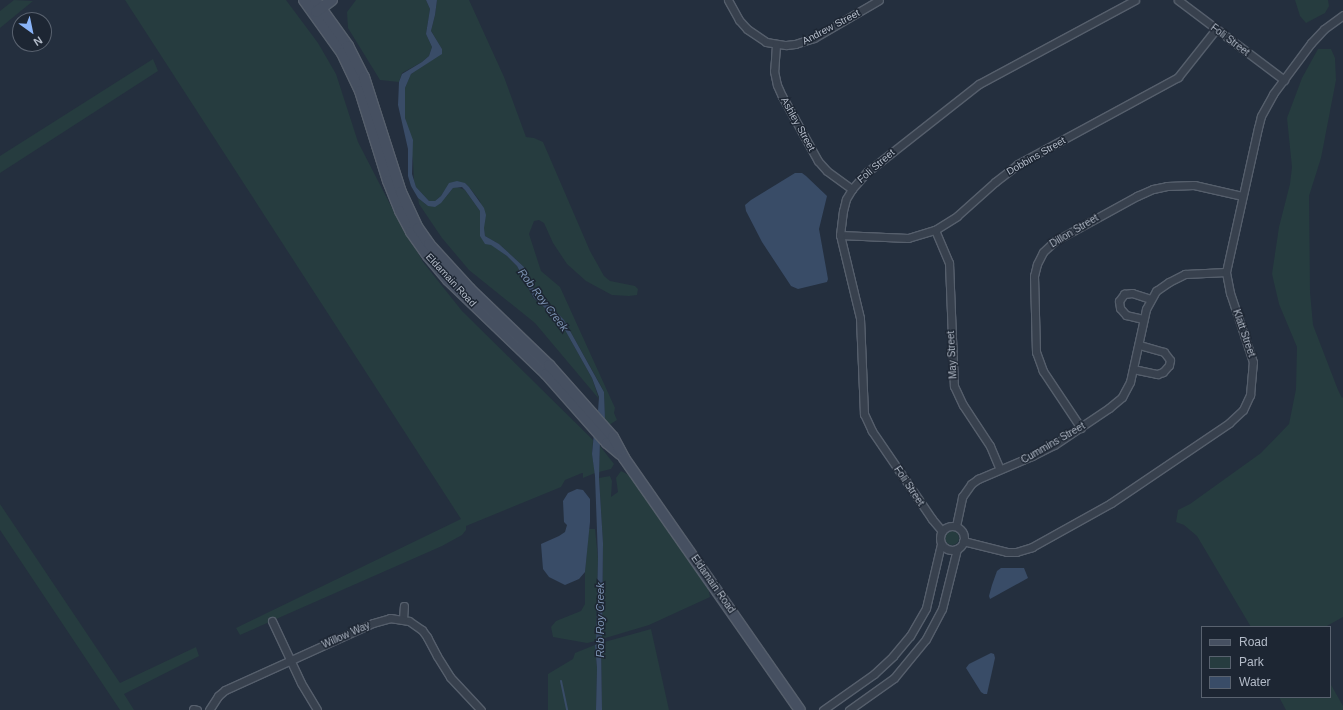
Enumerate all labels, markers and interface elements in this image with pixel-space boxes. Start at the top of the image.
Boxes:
street label: Andrew Street [800,7,862,47]
north arrow [12,12,52,52]
street label: Foli Street [1208,21,1252,59]
text: N [31,34,45,48]
street label: Ashley Street [778,95,818,153]
street label: Dobbins Street [1004,134,1068,178]
street label: Foli Street [855,147,897,185]
street label: Dillon Street [1048,212,1100,250]
street label: Eldamain Road [423,251,479,309]
water label: Rob Roy Creek [515,266,571,334]
street label: Klatt Street [1230,308,1258,358]
street label: May Street [945,331,959,379]
street label: Cummins Street [1019,420,1087,466]
street label: Foli Street [891,464,927,508]
street label: Eldamain Road [688,553,738,615]
water label: Rob Roy Creek [593,582,607,658]
street label: Willow Way [320,619,372,651]
legend [1201,626,1331,698]
text: Road [1239,635,1268,649]
text: Park [1239,655,1264,669]
text: Water [1239,675,1271,689]

